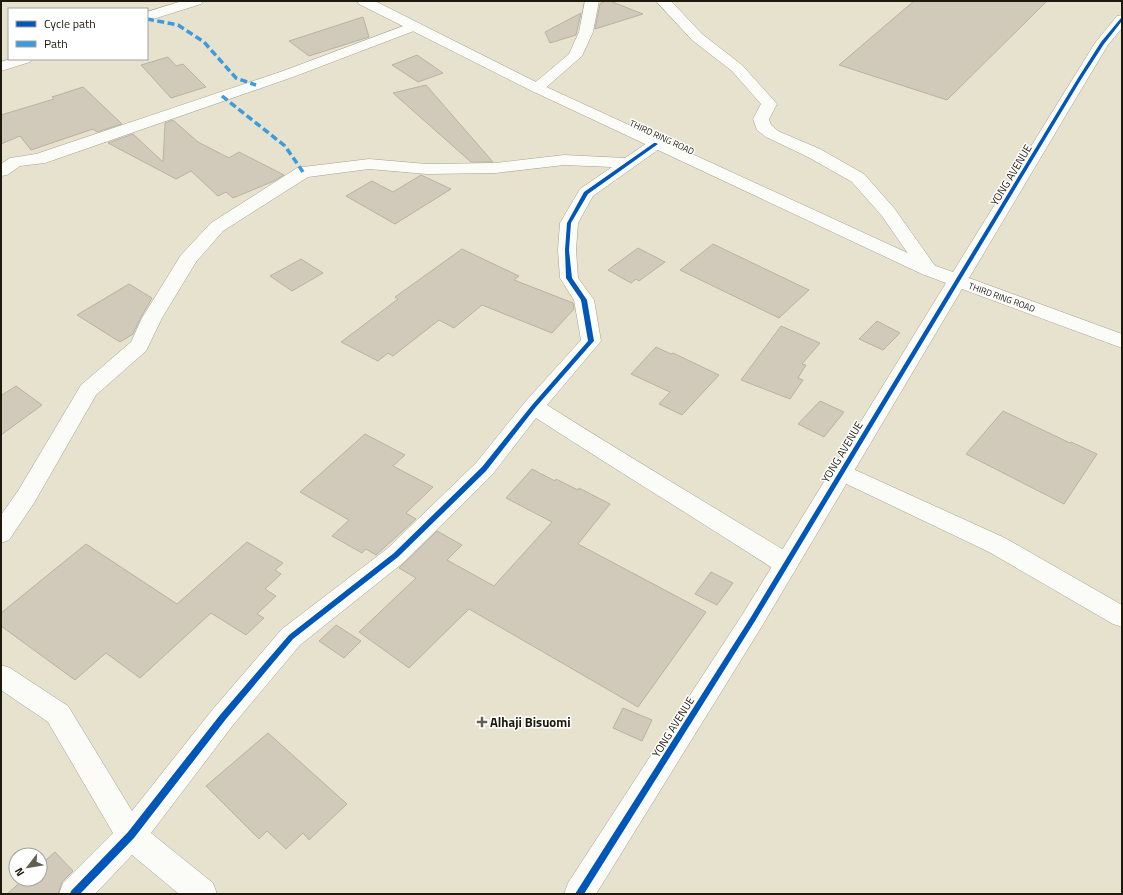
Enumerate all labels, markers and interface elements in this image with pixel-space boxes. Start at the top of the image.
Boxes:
legend [8,8,148,60]
text: Cycle path [44,14,96,33]
text: Path [44,34,68,53]
street label: THIRD RING ROAD [627,116,697,158]
street label: YONG AVENUE [986,141,1036,209]
street label: THIRD RING ROAD [967,279,1037,315]
street label: YONG AVENUE [817,418,867,486]
street label: YONG AVENUE [648,694,698,760]
place label: Alhaji Bisuomi [490,712,571,732]
marker: Alhaji Bisuomi [477,717,487,727]
north arrow [8,847,48,887]
text: N [11,865,28,880]

